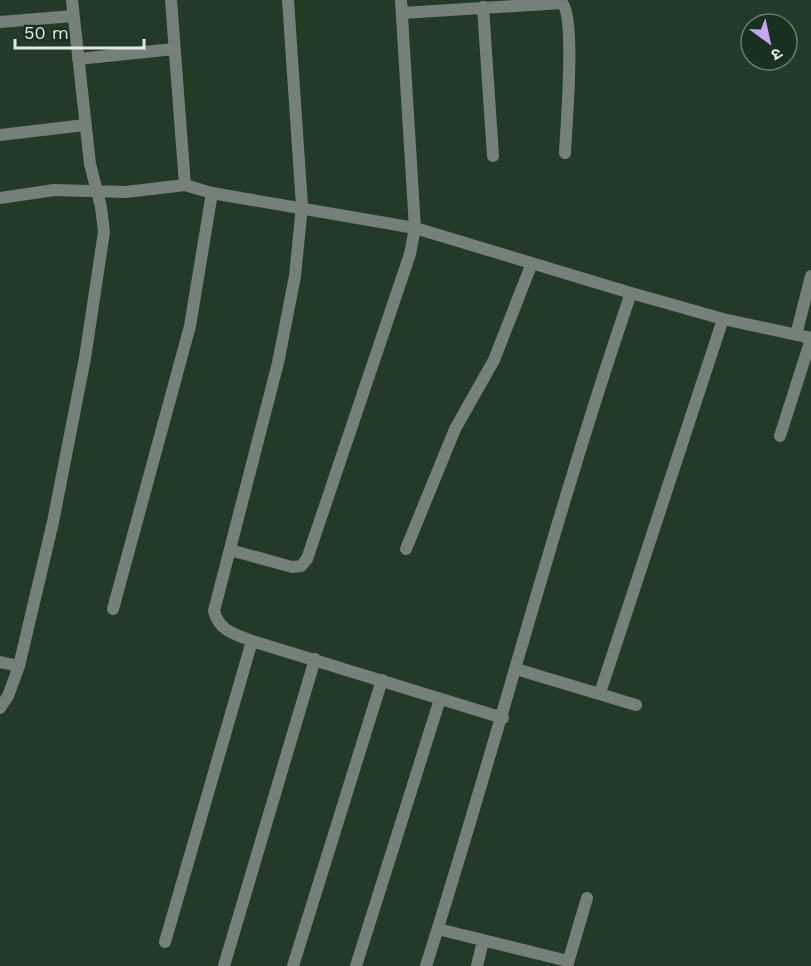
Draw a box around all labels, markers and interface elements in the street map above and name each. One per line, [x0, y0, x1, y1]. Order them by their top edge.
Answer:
scale bar [15, 12, 144, 50]
north arrow [739, 12, 799, 72]
text: 50 m [24, 22, 69, 43]
text: उ [767, 44, 786, 65]

